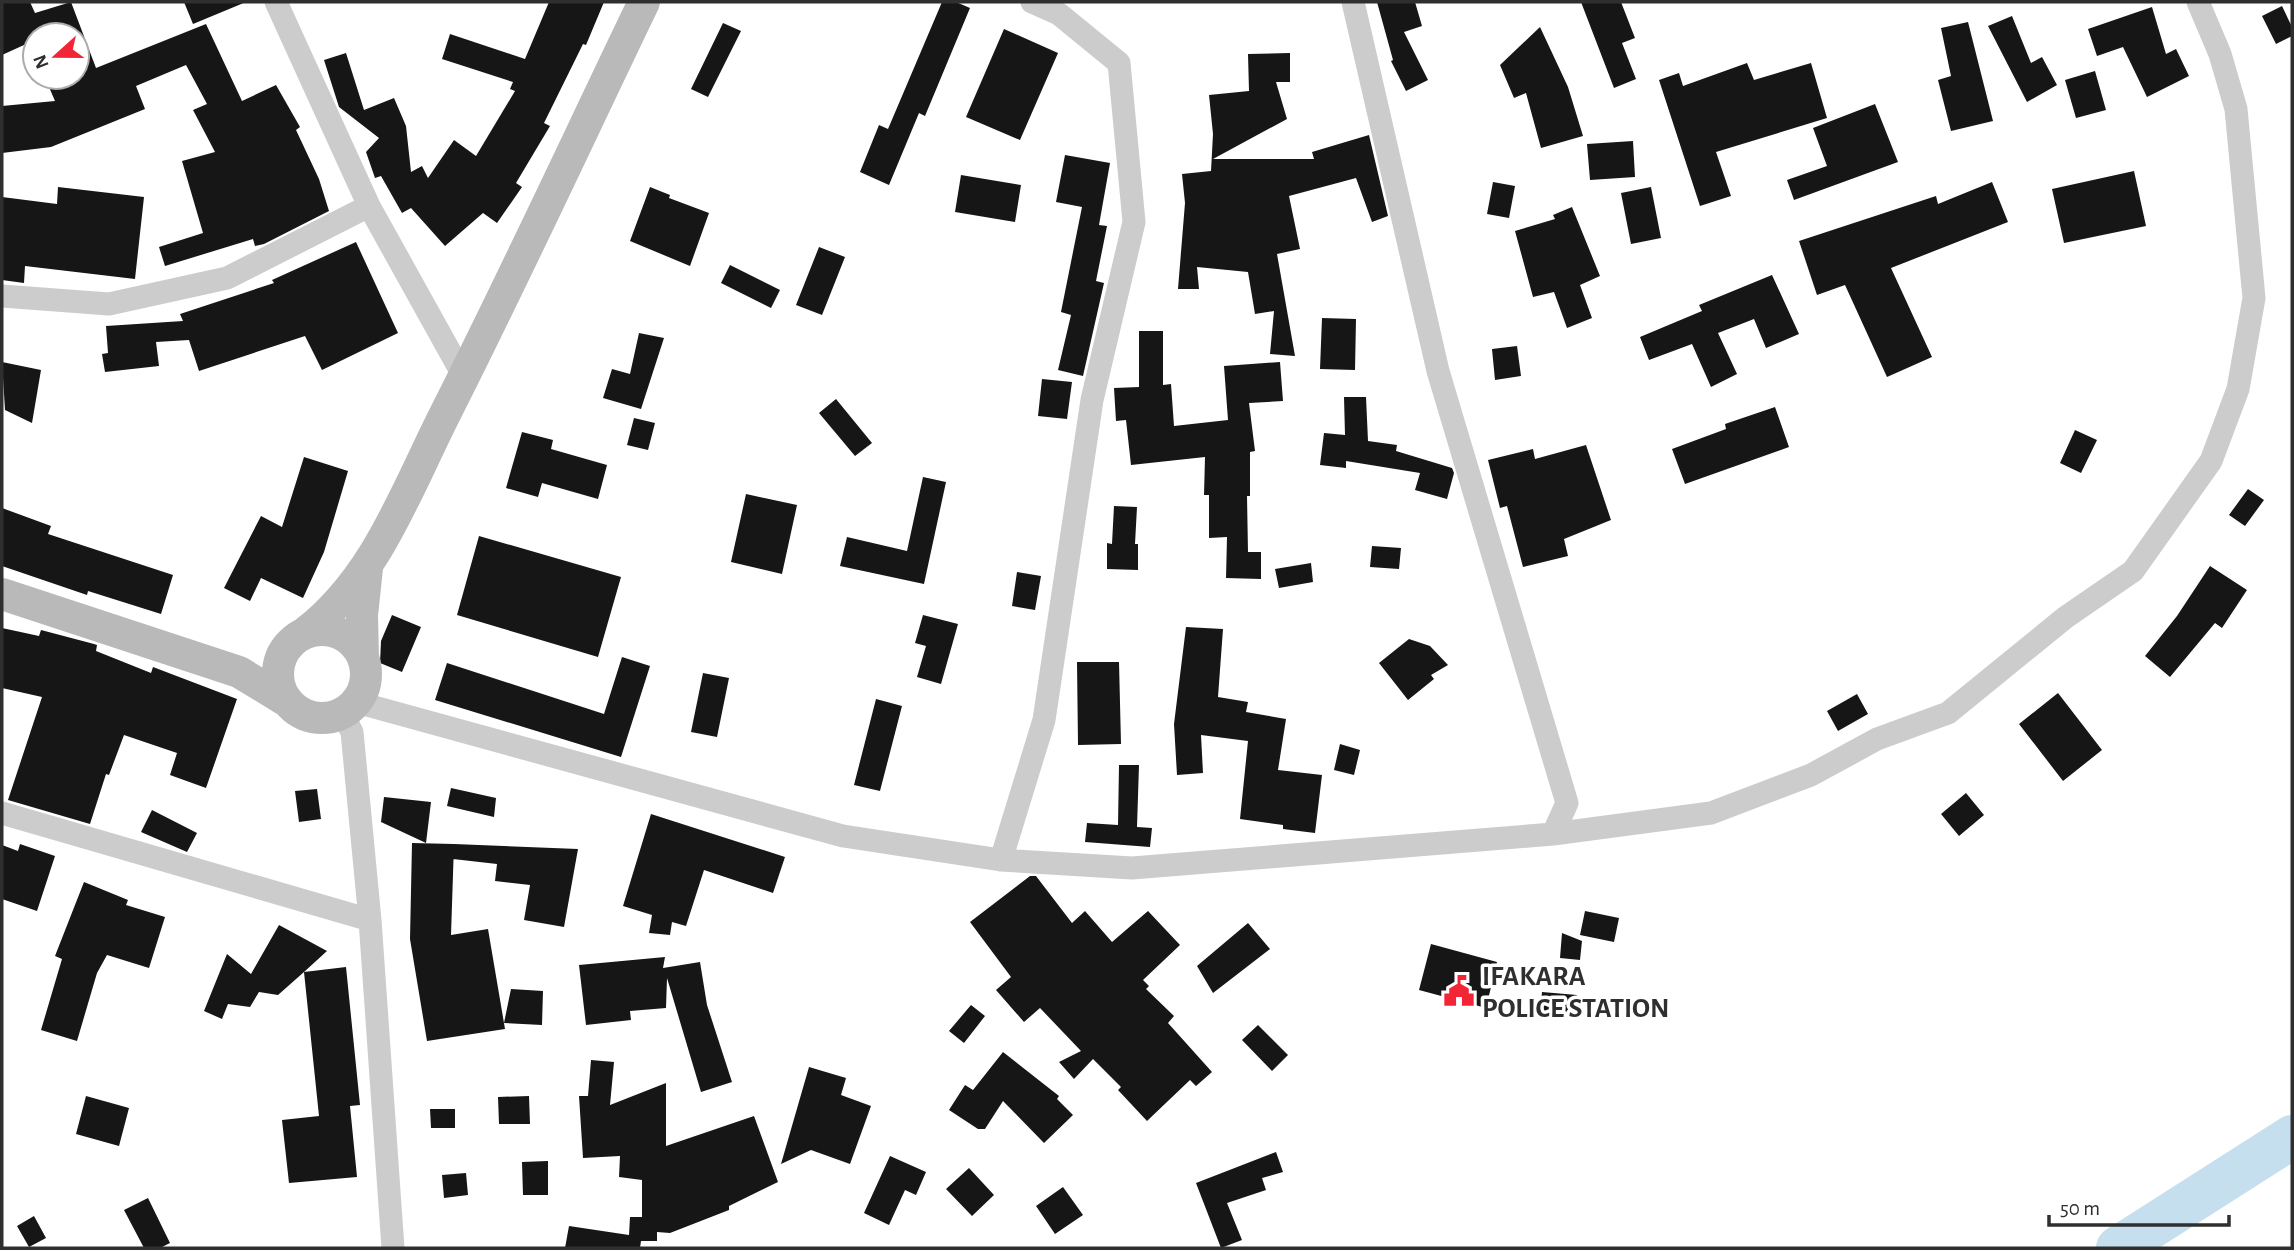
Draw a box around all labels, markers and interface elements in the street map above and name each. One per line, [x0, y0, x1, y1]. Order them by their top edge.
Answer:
north arrow [21, 21, 91, 91]
text: N [30, 52, 53, 71]
place label: IFAKARA POLICE STATION [1482, 963, 1669, 1023]
public building icon: IFAKARA POLICE STATION [1442, 974, 1476, 1008]
scale bar [2049, 1184, 2229, 1228]
text: 50 m [2060, 1198, 2100, 1219]

